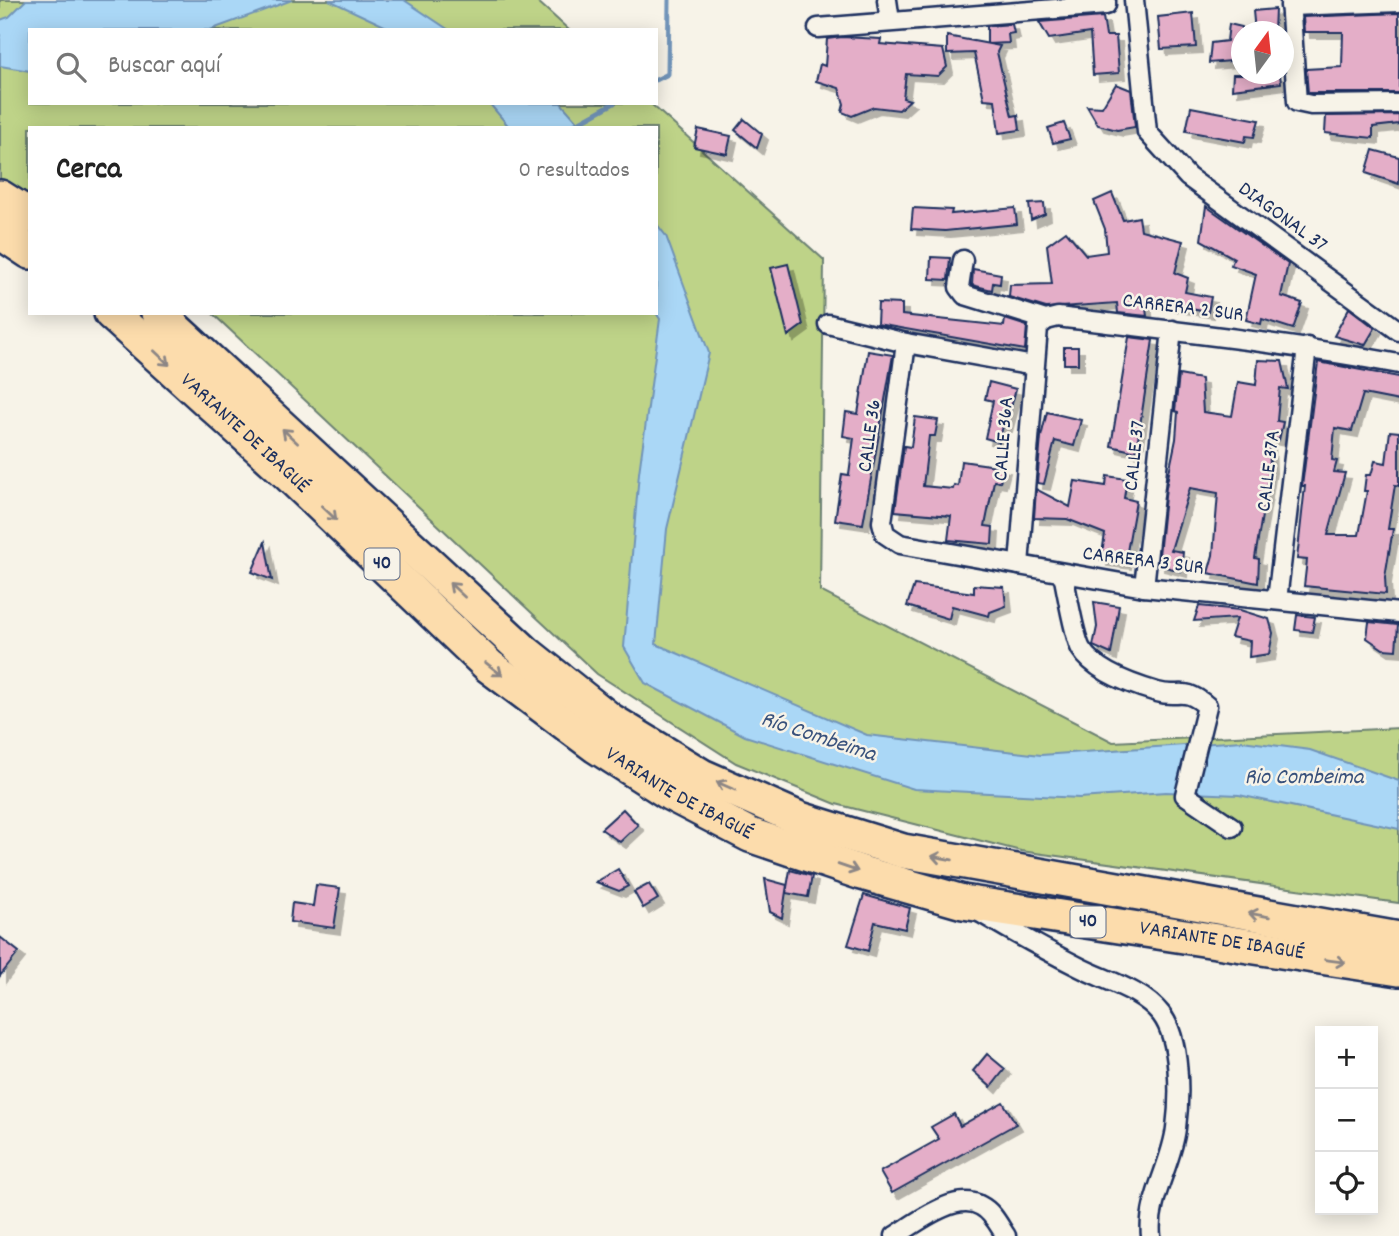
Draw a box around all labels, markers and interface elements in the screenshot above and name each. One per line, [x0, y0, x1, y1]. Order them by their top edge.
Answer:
north arrow [1231, 21, 1294, 84]
search box [28, 28, 658, 105]
icon: search [52, 48, 90, 86]
text: Buscar aquí [108, 48, 220, 85]
text: Cerca [56, 150, 121, 193]
text: 0 resultados [518, 155, 630, 188]
street label: DIAGONAL 37 [1231, 175, 1333, 261]
street label: CARRERA 2 SUR [1121, 287, 1245, 331]
one-way arrow [153, 350, 170, 367]
street label: VARIANTE DE IBAGUÉ [173, 367, 316, 502]
street label: CALLE 36A [987, 396, 1023, 482]
street label: CALLE 36 [851, 398, 891, 474]
street label: CALLE 37 [1117, 419, 1155, 493]
one-way arrow [281, 428, 299, 444]
street label: CALLE 37A [1250, 428, 1290, 514]
one-way arrow [320, 505, 337, 522]
street label: CARRERA 3 SUR [1081, 540, 1205, 584]
road number: 40 [364, 548, 400, 580]
one-way arrow [449, 582, 466, 599]
one-way arrow [485, 662, 503, 677]
water label: Río Combeima [756, 704, 881, 772]
street label: VARIANTE DE IBAGUÉ [599, 740, 758, 849]
water label: Rio Combeima [1244, 762, 1365, 795]
one-way arrow [716, 779, 738, 792]
one-way arrow [931, 851, 953, 864]
one-way arrow [836, 863, 858, 875]
road number: 40 [1070, 906, 1106, 938]
one-way arrow [1248, 908, 1271, 921]
street label: VARIANTE DE IBAGUÉ [1137, 914, 1307, 969]
one-way arrow [1323, 954, 1346, 967]
map controls [1315, 1026, 1378, 1215]
button: + [1315, 1026, 1378, 1089]
button: − [1315, 1089, 1378, 1152]
button: locate [1315, 1152, 1378, 1215]

